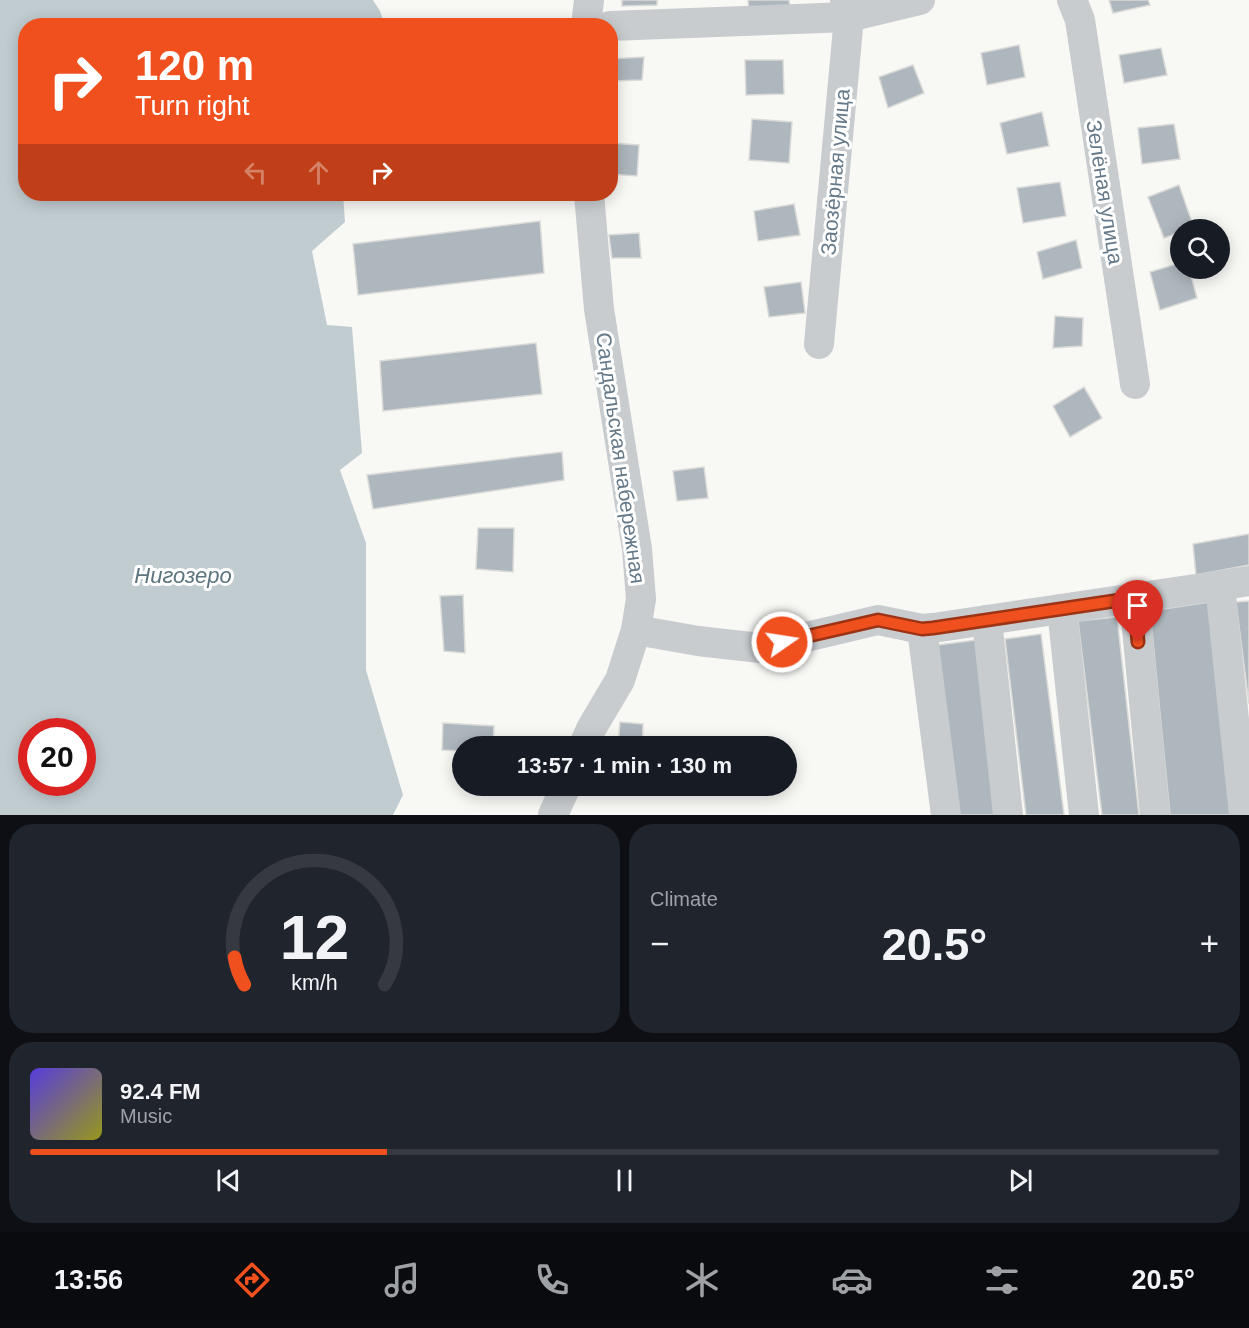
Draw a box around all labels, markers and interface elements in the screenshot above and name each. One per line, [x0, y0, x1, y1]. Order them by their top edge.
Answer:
icon: right [36, 42, 114, 120]
text: 120 m [135, 42, 254, 89]
street label: Заозёрная улица [816, 87, 854, 256]
text: Turn right [135, 91, 250, 121]
street label: Зелёная улица [1082, 118, 1128, 266]
icon: left [239, 156, 272, 189]
icon: ahead [302, 156, 335, 189]
icon: right [365, 156, 398, 189]
map controls [1170, 219, 1230, 279]
button: search [1170, 219, 1230, 279]
street label: Сандальская набережная [592, 331, 650, 585]
water label: Нигозеро [134, 563, 232, 588]
pin [1112, 580, 1163, 642]
icon: arrive [1121, 589, 1154, 622]
position arrow [750, 610, 814, 674]
speed limit sign: 20 [18, 718, 96, 796]
text: 13:57 · 1 min · 130 m [517, 753, 732, 778]
text: Climate [650, 888, 718, 910]
text: 12 [280, 903, 349, 972]
text: 20.5° [882, 919, 987, 970]
text: − [650, 925, 669, 962]
text: + [1200, 925, 1219, 962]
text: km/h [291, 972, 338, 996]
text: 92.4 FM [120, 1079, 201, 1104]
text: Music [120, 1105, 172, 1127]
icon: previous [212, 1164, 245, 1197]
icon: pause [608, 1164, 641, 1197]
icon: next [1004, 1164, 1037, 1197]
icon: directions [231, 1259, 273, 1301]
icon: music [381, 1259, 423, 1301]
icon: phone [531, 1259, 573, 1301]
icon: climate [681, 1259, 723, 1301]
icon: car [831, 1259, 873, 1301]
icon: filters [981, 1259, 1023, 1301]
text: 13:56 [54, 1265, 123, 1295]
text: 20.5° [1132, 1265, 1195, 1295]

